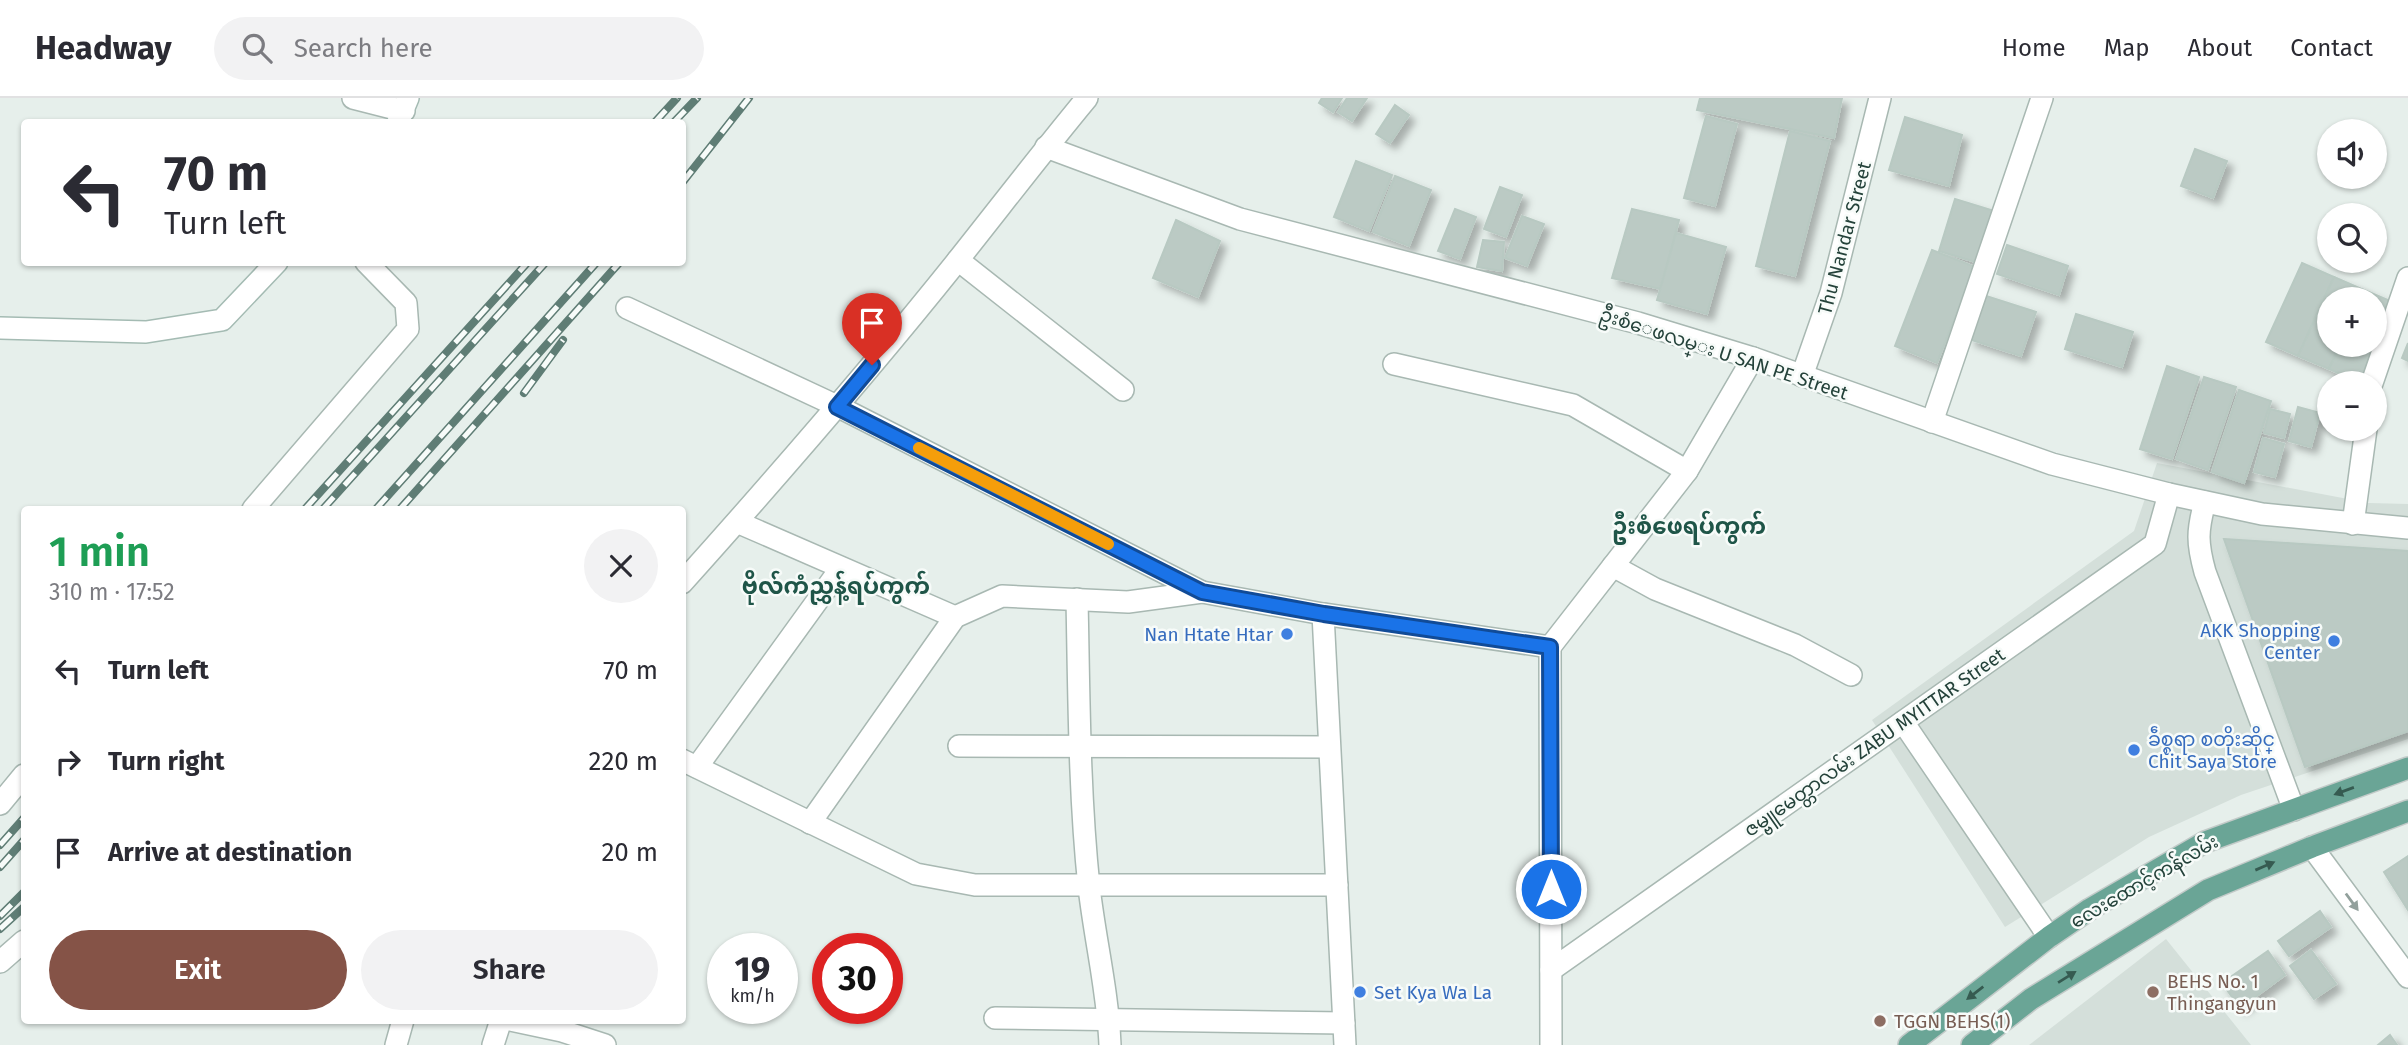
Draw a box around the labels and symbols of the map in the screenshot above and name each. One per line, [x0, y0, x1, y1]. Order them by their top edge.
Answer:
street label: Thu Nandar Street [1813, 159, 1876, 317]
pin [842, 293, 902, 365]
street label: ဦးစံေဖလမ္း U SAN PE Street [1596, 301, 1852, 408]
district label: ဦးစံဖေရပ်ကွက် [1612, 510, 1766, 545]
district label: ဗိုလ်ကံညွှန့်ရပ်ကွက် [742, 570, 930, 605]
place label: AKK Shopping Center [2200, 619, 2321, 664]
place label: Nan Htate Htar [1144, 623, 1274, 646]
marker: Nan Htate Htar [1279, 626, 1295, 642]
marker: AKK Shopping Center [2326, 633, 2342, 649]
street label: ဇမ္ဗူမေတ္တာလမ်း ZABU MYITTAR Street [1738, 641, 2012, 845]
place label: ခဵစ္စရာ စတိုးဆိုင္ Chit Saya Store [2148, 725, 2277, 773]
marker: ခဵစ္စရာ စတိုးဆိုင္ Chit Saya Store [2126, 742, 2142, 758]
one-way arrow [2333, 786, 2354, 797]
street label: လေးထောင့်ကန်လမ်း [2065, 827, 2224, 937]
position arrow [1514, 852, 1588, 926]
one-way arrow [2255, 860, 2276, 871]
one-way arrow [2345, 893, 2359, 911]
speed limit sign: 30 [812, 933, 903, 1024]
one-way arrow [2058, 970, 2077, 983]
place label: BEHS No. 1 Thingangyun [2167, 970, 2277, 1015]
place label: Set Kya Wa La [1374, 981, 1492, 1004]
marker: Set Kya Wa La [1352, 984, 1368, 1000]
marker: BEHS No. 1 Thingangyun [2145, 984, 2161, 1000]
one-way arrow [1966, 985, 1983, 1000]
place label: TGGN BEHS(1) [1894, 1010, 2010, 1033]
marker: TGGN BEHS(1) [1872, 1013, 1888, 1029]

